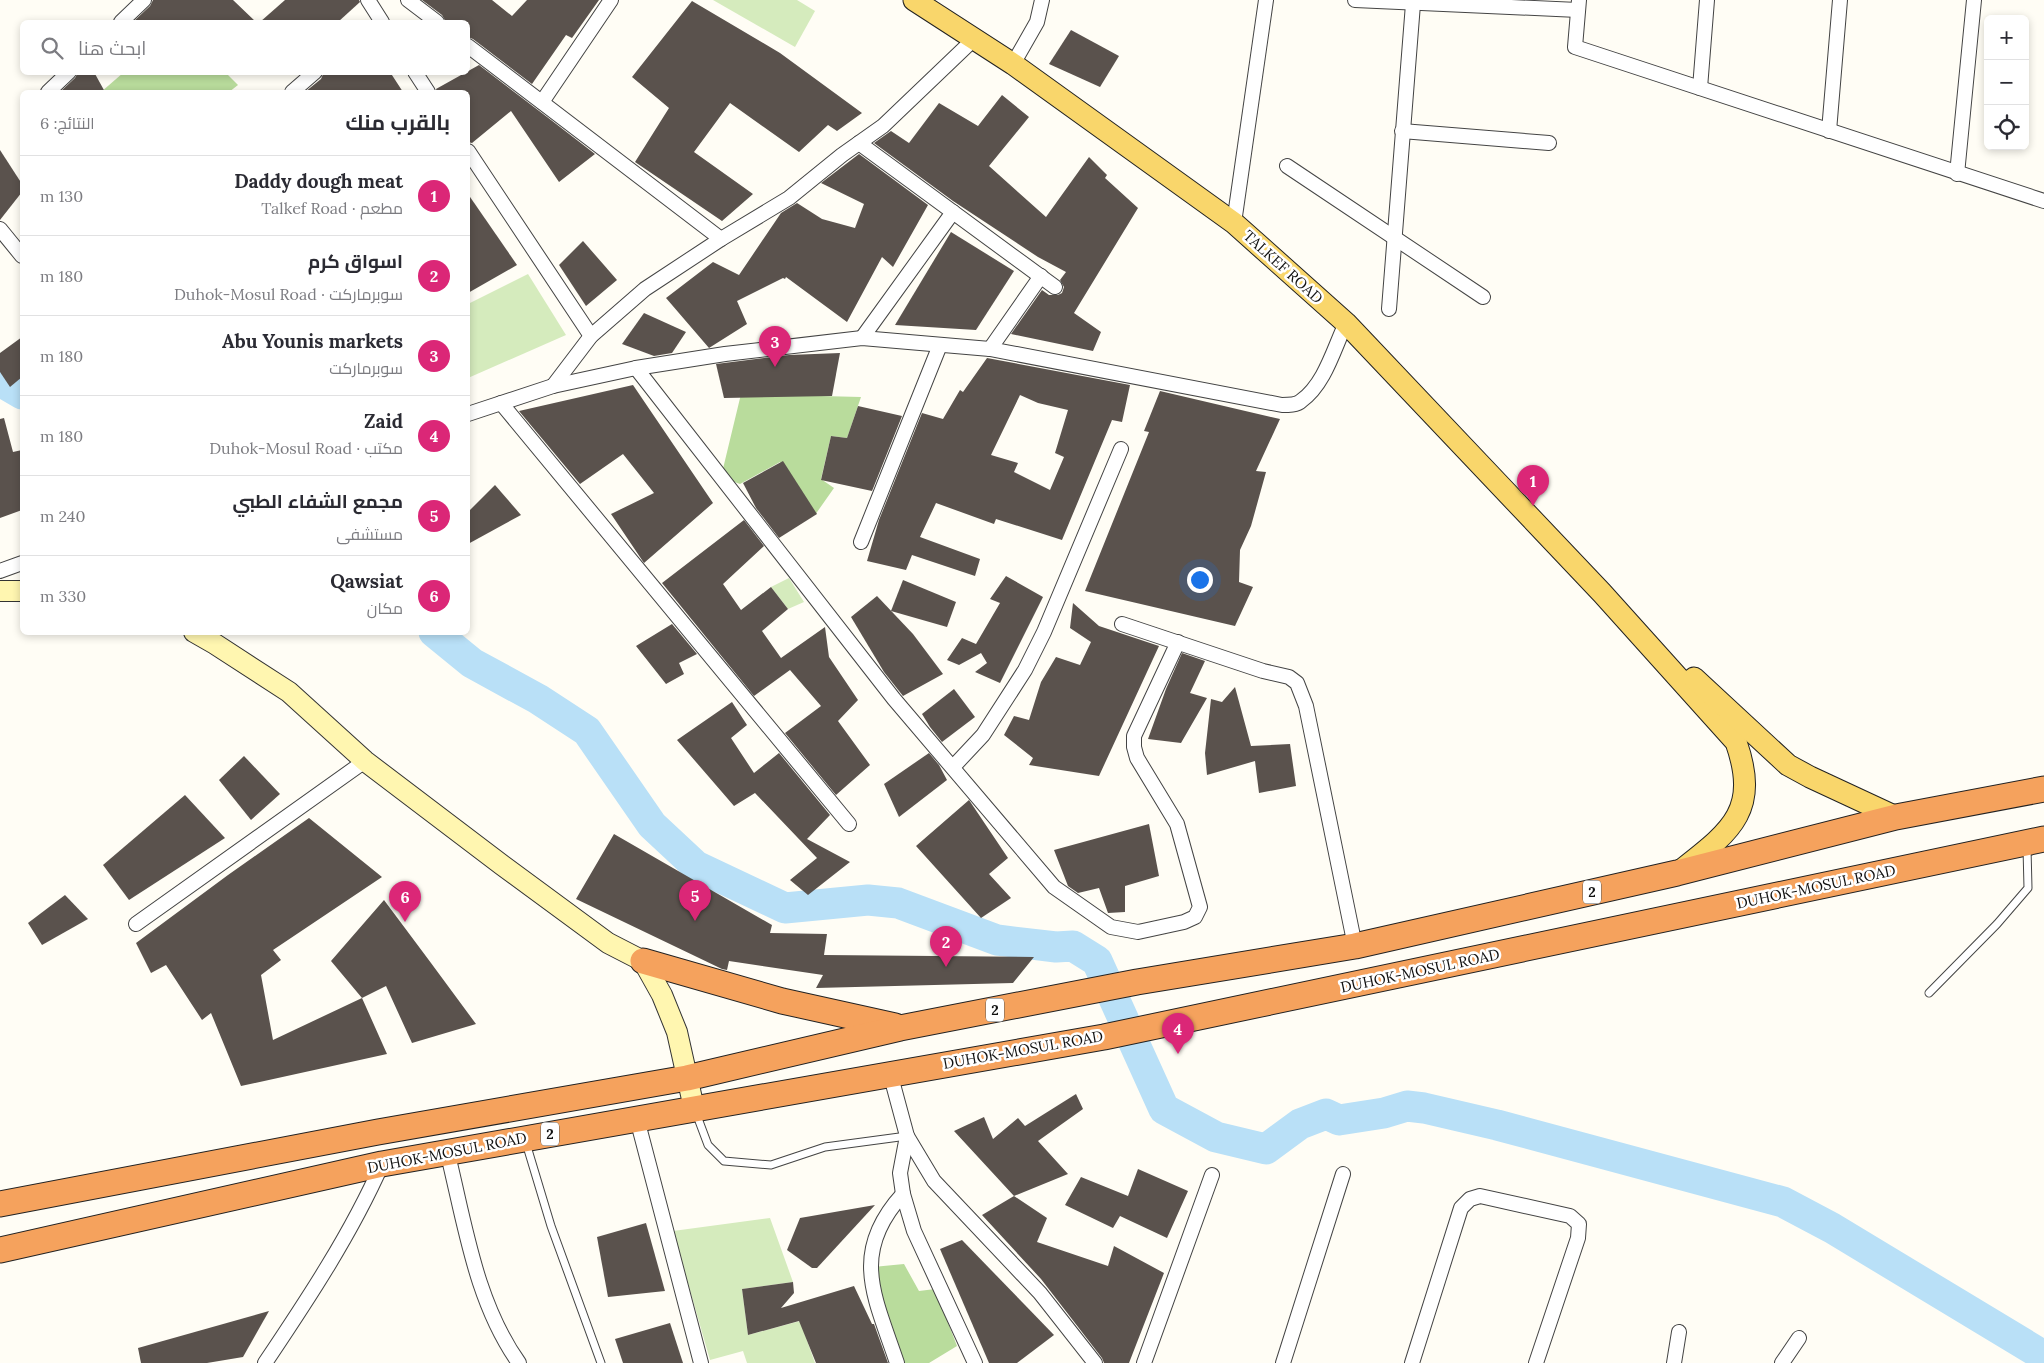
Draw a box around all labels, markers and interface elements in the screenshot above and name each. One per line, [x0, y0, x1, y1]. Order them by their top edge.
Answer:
map controls [1984, 15, 2029, 150]
button: + [1984, 15, 2029, 60]
search box [20, 20, 470, 75]
icon: search [38, 34, 66, 62]
text: ابحث هنا [78, 36, 146, 60]
button: − [1984, 60, 2029, 105]
button: locate [1984, 105, 2029, 150]
text: بالقرب منك [345, 109, 450, 136]
text: النتائج: 6 [40, 113, 95, 133]
text: Daddy dough meat [234, 169, 403, 193]
text: 130 m [40, 186, 83, 206]
text: 1 [431, 186, 437, 206]
text: مطعم · Talkef Road [261, 198, 403, 218]
street label: TALKEF ROAD [1240, 226, 1327, 307]
text: اسواق كرم [308, 249, 403, 273]
text: 180 m [40, 266, 83, 286]
text: 2 [430, 266, 438, 286]
text: سوبرماركت · Duhok-Mosul Road [174, 284, 403, 304]
pin: 3 [759, 326, 791, 367]
text: Abu Younis markets [222, 329, 403, 353]
text: 180 m [40, 346, 83, 366]
text: 3 [430, 346, 438, 366]
text: سوبرماركت [329, 358, 403, 378]
text: Zaid [364, 409, 403, 433]
text: 180 m [40, 426, 83, 446]
text: 4 [430, 426, 438, 446]
text: مكتب · Duhok-Mosul Road [209, 438, 403, 458]
pin: 1 [1517, 465, 1549, 506]
text: مجمع الشفاء الطبي [232, 489, 403, 513]
text: 240 m [40, 506, 85, 526]
text: 5 [430, 506, 438, 526]
text: مستشفى [336, 524, 403, 544]
your location [1187, 567, 1213, 593]
text: Qawsiat [330, 569, 403, 593]
text: 330 m [40, 586, 86, 606]
text: 6 [429, 586, 439, 606]
text: مكان [367, 598, 403, 618]
street label: DUHOK-MOSUL ROAD [1735, 860, 1897, 913]
pin: 5 [679, 880, 711, 921]
road number: 2 [1583, 880, 1601, 904]
pin: 6 [389, 881, 421, 922]
pin: 2 [930, 926, 962, 967]
street label: DUHOK-MOSUL ROAD [1339, 944, 1501, 997]
road number: 2 [986, 998, 1004, 1022]
pin: 4 [1162, 1013, 1194, 1054]
street label: DUHOK-MOSUL ROAD [941, 1026, 1104, 1073]
road number: 2 [541, 1122, 559, 1146]
street label: DUHOK-MOSUL ROAD [366, 1128, 528, 1177]

